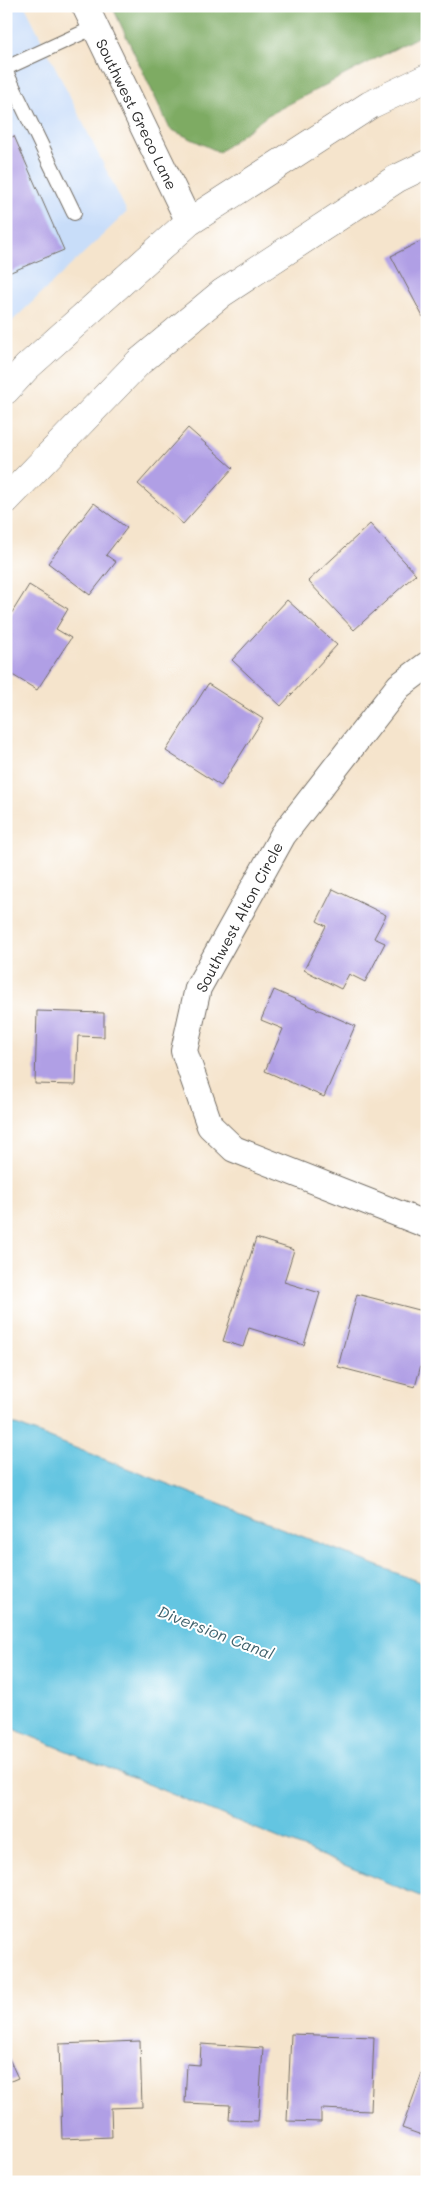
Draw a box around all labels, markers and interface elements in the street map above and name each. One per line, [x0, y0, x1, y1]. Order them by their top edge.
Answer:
street label: Southwest Greco Lane [92, 35, 182, 193]
street label: Southwest Alton Circle [191, 838, 287, 996]
water label: Diversion Canal [155, 1600, 277, 1664]

